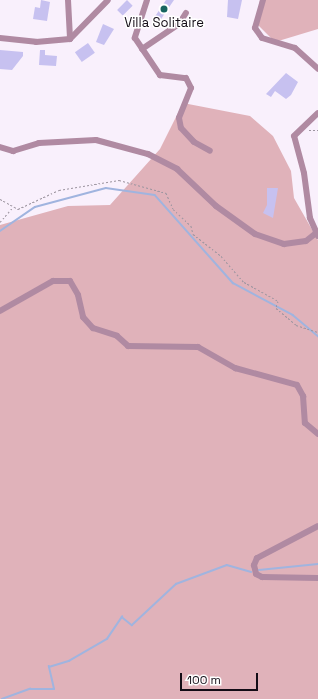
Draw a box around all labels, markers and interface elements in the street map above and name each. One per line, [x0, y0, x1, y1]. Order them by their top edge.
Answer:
marker: Villa Solitaire [159, 4, 169, 14]
place label: Villa Solitaire [124, 15, 204, 31]
scale bar [182, 665, 260, 691]
text: 100 m [187, 672, 221, 688]

